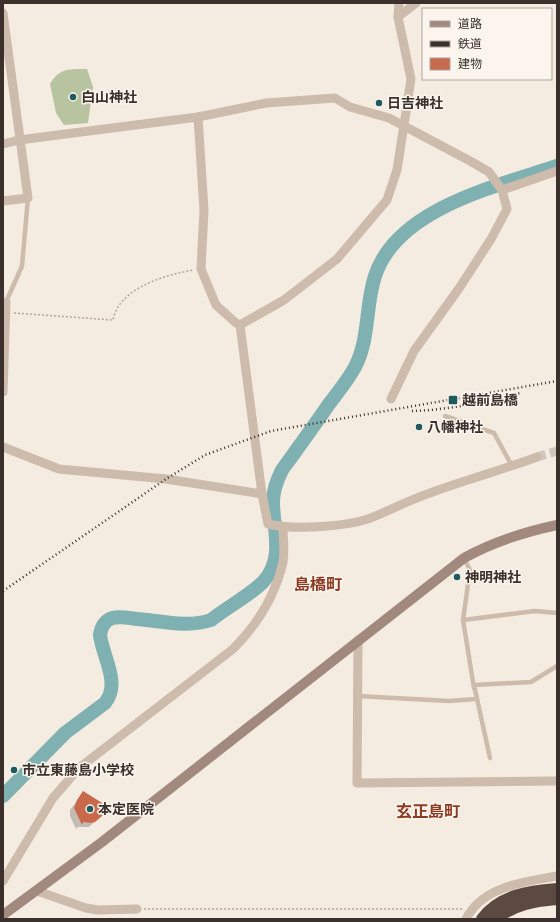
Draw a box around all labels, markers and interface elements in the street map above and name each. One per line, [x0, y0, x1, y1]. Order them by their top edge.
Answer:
legend [422, 8, 552, 80]
text: 道路 [458, 17, 482, 32]
text: 鉄道 [458, 37, 482, 52]
text: 建物 [458, 57, 482, 72]
place label: 白山神社 [81, 89, 137, 106]
marker: 白山神社 [68, 92, 78, 102]
place label: 日吉神社 [387, 95, 443, 112]
marker: 日吉神社 [374, 98, 384, 108]
place label: 越前島橋 [462, 392, 518, 409]
marker: 越前島橋 [447, 394, 459, 406]
place label: 八幡神社 [427, 419, 483, 436]
marker: 八幡神社 [414, 422, 424, 432]
place label: 神明神社 [465, 569, 521, 586]
marker: 神明神社 [452, 572, 462, 582]
district label: 島橋町 [294, 575, 342, 595]
place label: 市立東藤島小学校 [22, 762, 134, 779]
marker: 市立東藤島小学校 [9, 765, 19, 775]
place label: 本定医院 [98, 801, 154, 818]
district label: 玄正島町 [396, 802, 460, 822]
marker: 本定医院 [85, 804, 95, 814]

